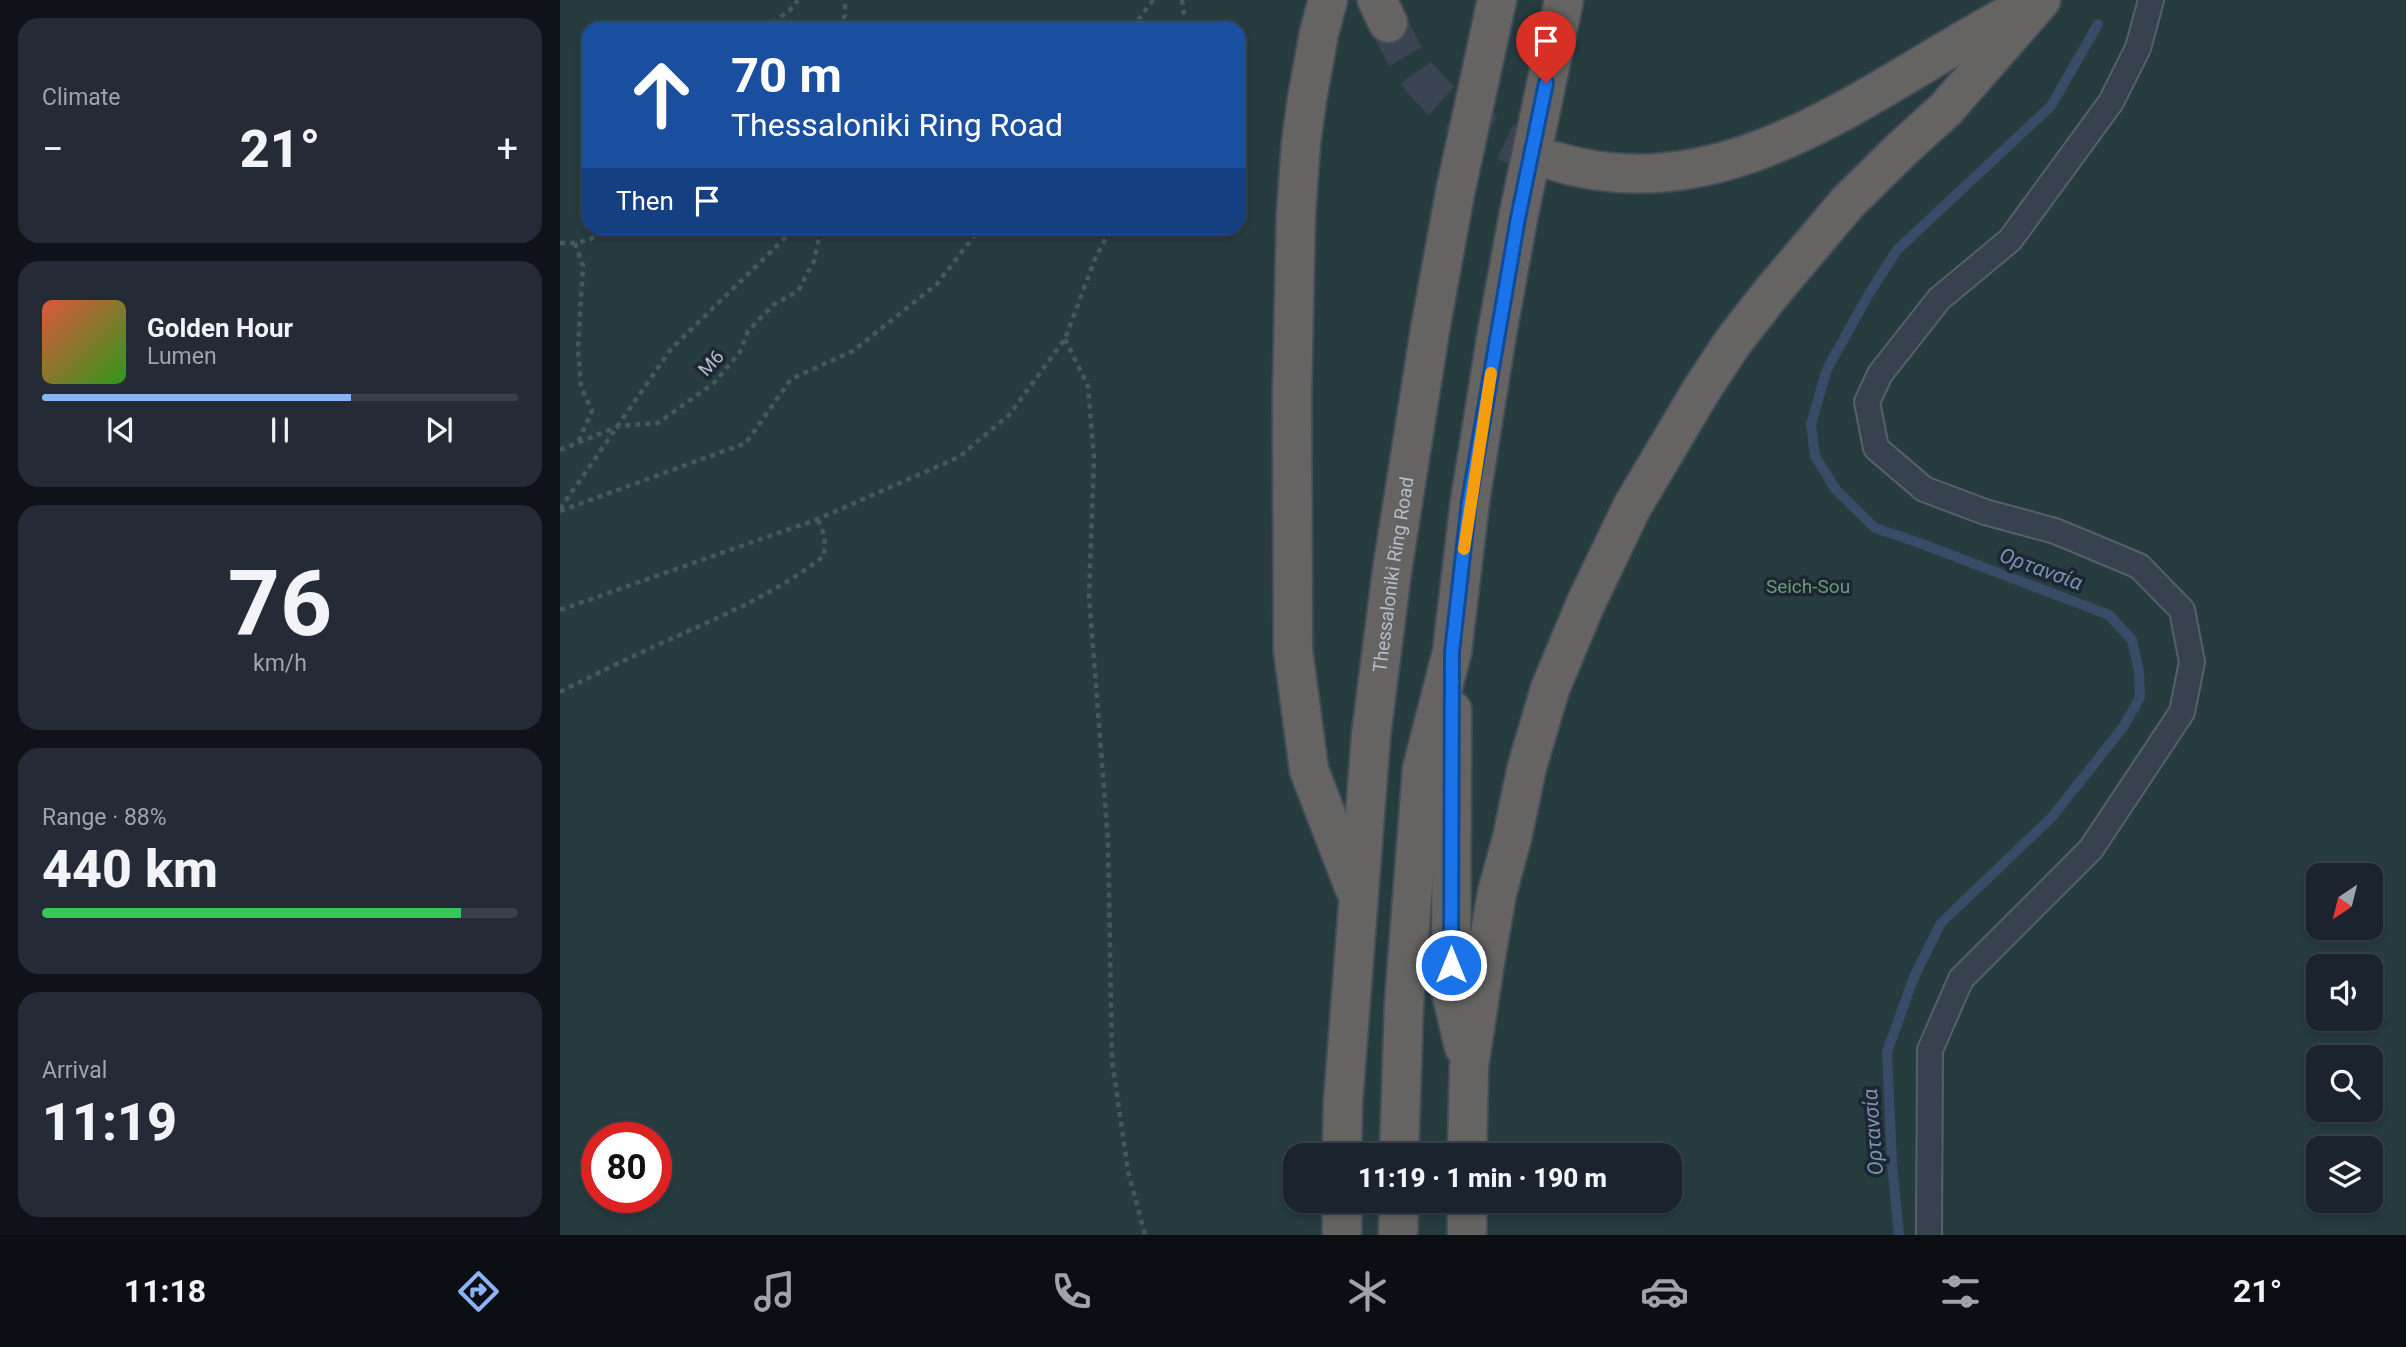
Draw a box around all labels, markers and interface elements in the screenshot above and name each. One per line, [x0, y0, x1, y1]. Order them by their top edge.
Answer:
pin [1516, 11, 1576, 83]
icon: arrive [1527, 22, 1565, 60]
text: 70 m [731, 47, 842, 104]
icon: ahead [616, 49, 707, 140]
text: Climate [42, 84, 121, 111]
text: Thessaloniki Ring Road [731, 106, 1063, 144]
text: 21° [240, 119, 320, 180]
text: − [42, 127, 64, 171]
text: + [496, 127, 518, 171]
icon: arrive [688, 182, 726, 220]
text: Then [616, 186, 674, 216]
text: Golden Hour [147, 313, 293, 343]
text: Lumen [147, 343, 217, 370]
street label: M6 [693, 345, 729, 381]
icon: previous [102, 411, 140, 449]
icon: pause [261, 411, 299, 449]
icon: next [420, 411, 458, 449]
street label: Thessaloniki Ring Road [1368, 475, 1418, 674]
water label: Ορτανσία [1996, 543, 2086, 595]
text: 76 [228, 551, 332, 657]
park label: Seich-Sou [1766, 575, 1850, 598]
text: km/h [253, 650, 307, 677]
text: Range · 88% [42, 804, 167, 831]
text: 440 km [42, 839, 218, 900]
north arrow [2306, 863, 2384, 940]
map controls [2306, 863, 2383, 1213]
position arrow [1414, 928, 1488, 1002]
button: sound [2306, 954, 2383, 1031]
button: search [2306, 1045, 2383, 1122]
text: Arrival [42, 1057, 107, 1084]
water label: Ορτανσία [1858, 1088, 1888, 1176]
text: 11:19 [42, 1092, 177, 1153]
speed limit sign: 80 [581, 1122, 672, 1213]
button: layers [2306, 1136, 2383, 1213]
text: 11:19 · 1 min · 190 m [1358, 1163, 1607, 1193]
icon: directions [454, 1267, 503, 1316]
icon: music [750, 1267, 799, 1316]
icon: phone [1047, 1267, 1096, 1316]
icon: climate [1343, 1267, 1392, 1316]
icon: car [1640, 1267, 1689, 1316]
icon: filters [1936, 1267, 1985, 1316]
text: 11:18 [124, 1272, 206, 1310]
text: 21° [2233, 1272, 2282, 1310]

